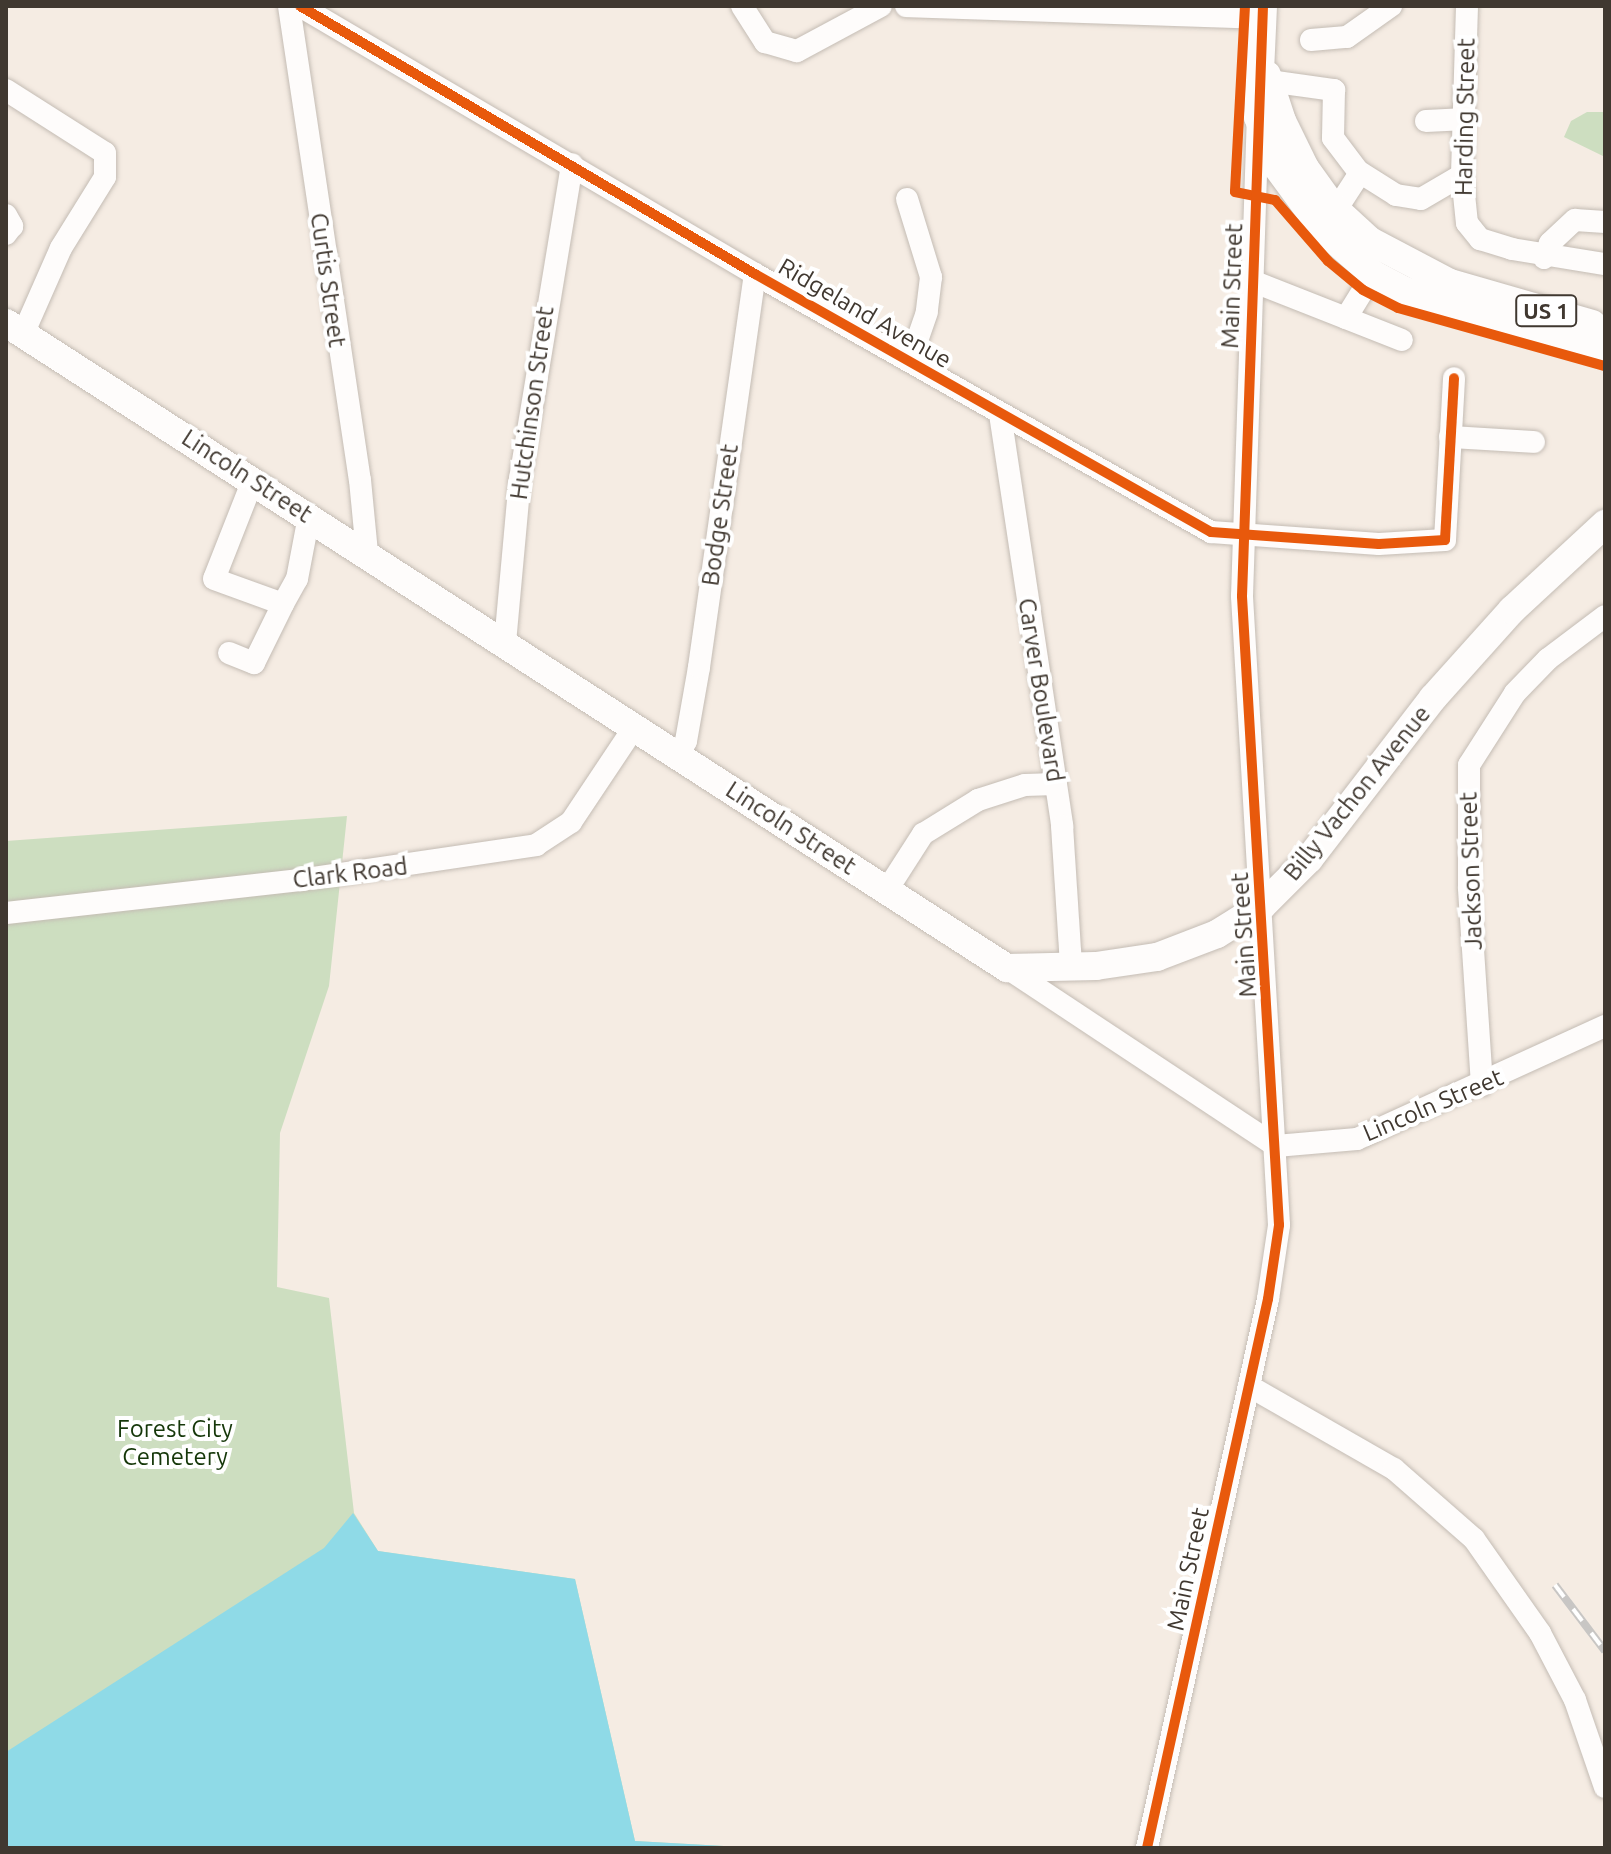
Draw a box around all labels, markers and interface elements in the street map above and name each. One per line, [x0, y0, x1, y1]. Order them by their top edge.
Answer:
street label: Harding Street [1449, 38, 1481, 196]
street label: Curtis Street [304, 211, 352, 349]
street label: Main Street [1215, 223, 1249, 349]
street label: Ridgeland Avenue [774, 252, 956, 374]
road number: US 1 [1514, 293, 1578, 329]
street label: Hutchinson Street [504, 305, 560, 501]
street label: Lincoln Street [177, 423, 317, 529]
street label: Bodge Street [696, 442, 744, 588]
street label: Carver Boulevard [1012, 596, 1070, 784]
street label: Billy Vachon Avenue [1278, 700, 1436, 886]
street label: Lincoln Street [721, 775, 861, 881]
street label: Jackson Street [1454, 792, 1488, 950]
street label: Clark Road [291, 852, 409, 894]
street label: Main Street [1225, 872, 1263, 998]
street label: Lincoln Street [1359, 1063, 1507, 1147]
park label: Forest City Cemetery [117, 1415, 233, 1471]
street label: Main Street [1161, 1505, 1215, 1633]

